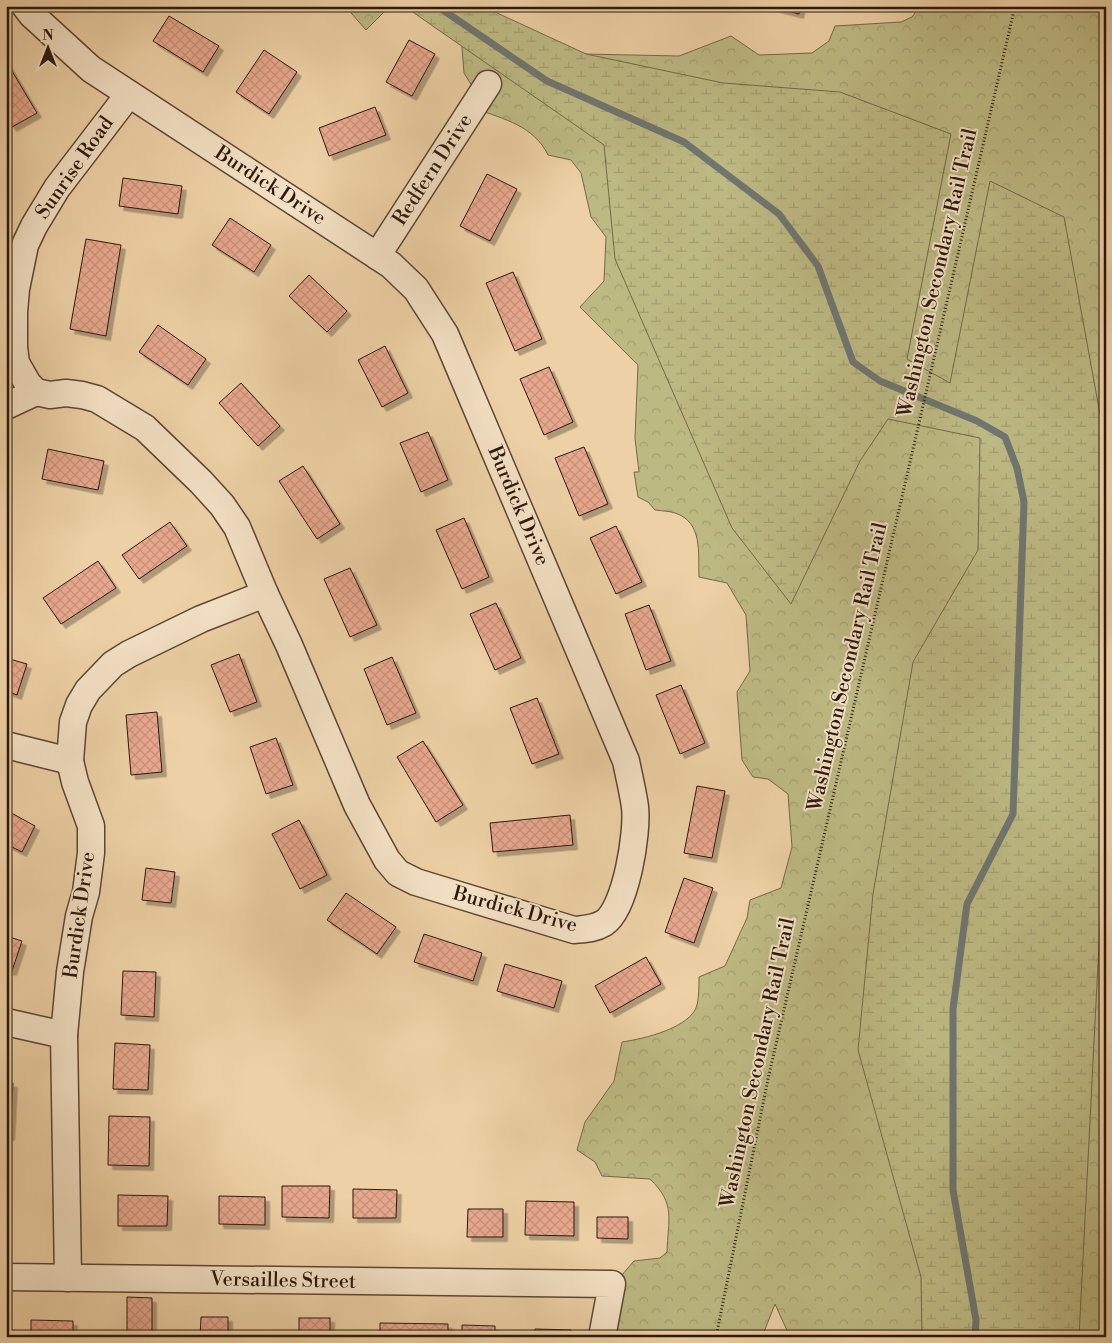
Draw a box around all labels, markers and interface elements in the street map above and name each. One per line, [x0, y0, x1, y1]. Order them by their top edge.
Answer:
north arrow [22, 22, 72, 72]
text: N [42, 27, 54, 45]
street label: Redfern Drive [388, 110, 478, 230]
street label: Sunrise Road [30, 111, 120, 224]
street label: Washington Secondary Rail Trail [892, 126, 983, 421]
street label: Burdick Drive [209, 140, 330, 231]
street label: Burdick Drive [481, 442, 554, 570]
street label: Washington Secondary Rail Trail [802, 520, 893, 815]
street label: Burdick Drive [59, 850, 101, 981]
street label: Burdick Drive [449, 881, 580, 939]
street label: Washington Secondary Rail Trail [715, 916, 801, 1211]
street label: Versailles Street [209, 1267, 356, 1295]

